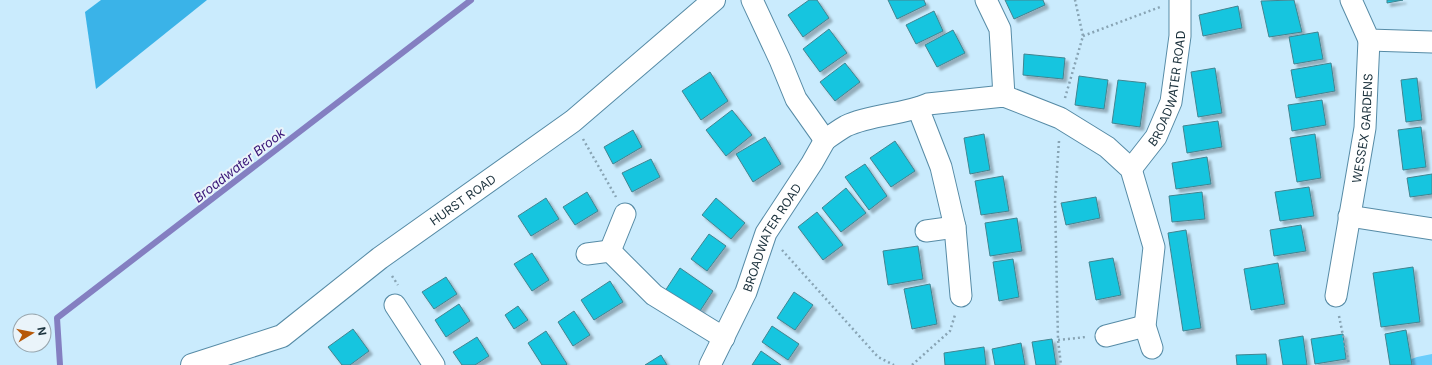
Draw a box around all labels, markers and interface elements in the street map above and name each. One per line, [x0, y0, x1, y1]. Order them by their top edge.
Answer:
street label: BROADWATER ROAD [1144, 31, 1188, 149]
street label: WESSEX GARDENS [1348, 73, 1375, 184]
water label: Broadwater Brook [190, 124, 289, 206]
street label: HURST ROAD [426, 171, 499, 228]
street label: BROADWATER ROAD [739, 180, 804, 293]
north arrow [12, 313, 52, 353]
text: N [34, 326, 49, 337]

